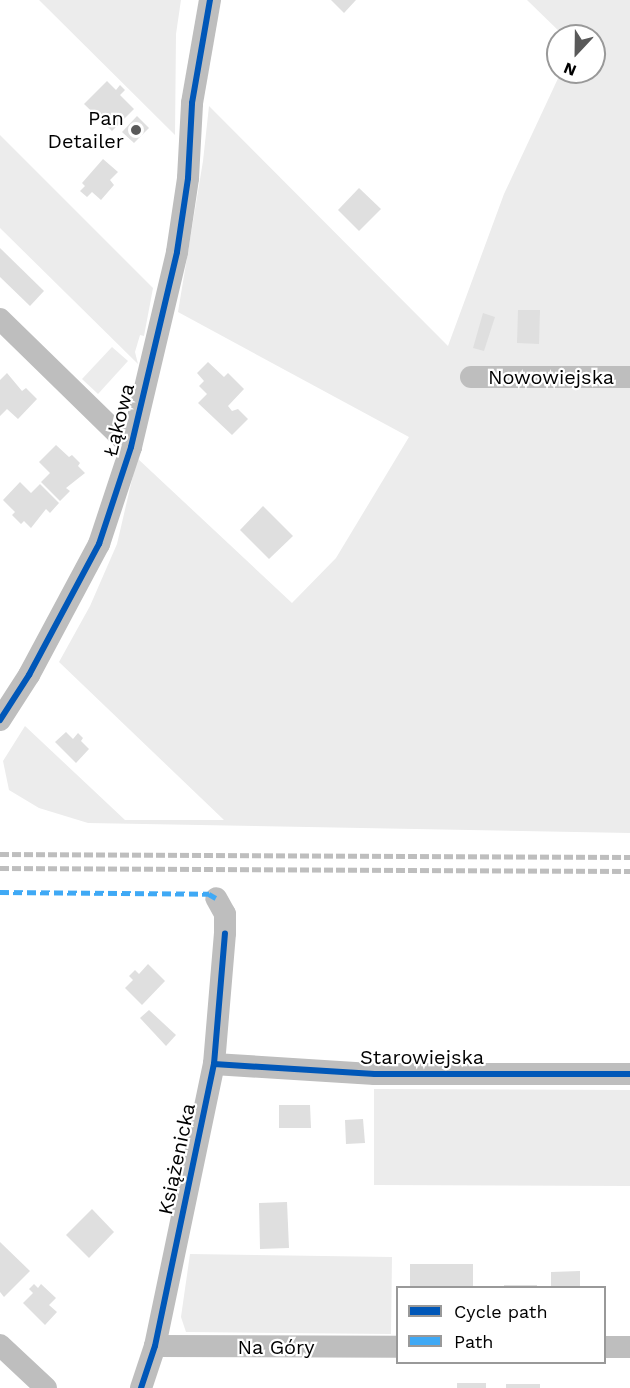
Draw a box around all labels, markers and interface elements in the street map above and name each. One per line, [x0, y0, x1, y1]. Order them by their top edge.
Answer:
north arrow [546, 24, 606, 84]
text: N [561, 58, 579, 80]
place label: Pan Detailer [48, 106, 124, 153]
marker: Pan Detailer [129, 123, 143, 137]
street label: Nowowiejska [488, 365, 614, 389]
street label: Łąkowa [98, 381, 140, 459]
street label: Starowiejska [360, 1045, 484, 1069]
street label: Książenicka [153, 1101, 201, 1217]
legend [396, 1286, 606, 1364]
text: Cycle path [454, 1301, 548, 1322]
text: Path [454, 1331, 494, 1352]
street label: Na Góry [237, 1335, 315, 1359]

